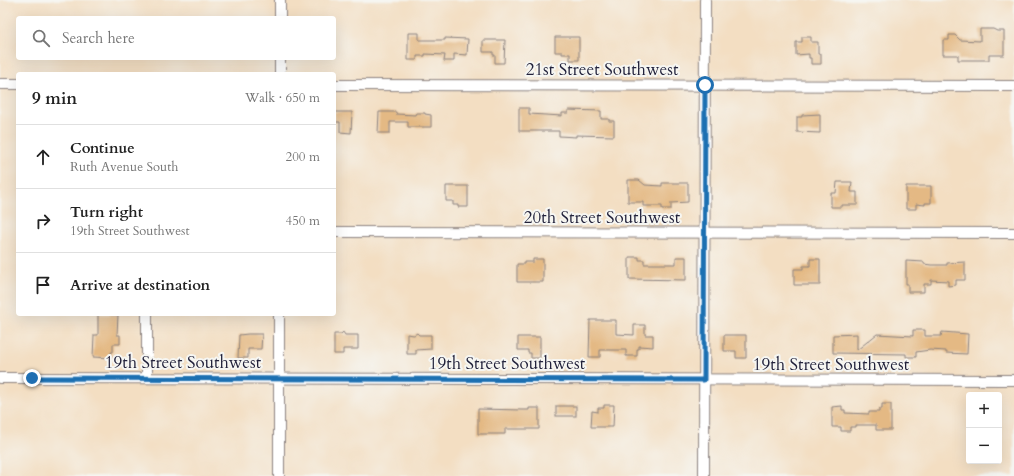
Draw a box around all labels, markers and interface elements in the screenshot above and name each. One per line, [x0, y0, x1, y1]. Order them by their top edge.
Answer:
search box [16, 16, 336, 60]
icon: search [30, 27, 52, 49]
text: Search here [62, 28, 135, 48]
street label: 21st Street Southwest [526, 58, 679, 81]
route start [696, 76, 714, 94]
text: 9 min [32, 87, 77, 110]
text: Walk · 650 m [245, 89, 320, 107]
text: Continue [70, 138, 135, 158]
icon: ahead [32, 146, 54, 168]
text: 200 m [286, 148, 320, 166]
text: Ruth Avenue South [70, 158, 178, 176]
text: Turn right [70, 202, 143, 222]
street label: 20th Street Southwest [524, 206, 681, 229]
icon: right [32, 210, 54, 232]
text: 450 m [286, 212, 320, 230]
text: 19th Street Southwest [70, 222, 190, 240]
icon: arrive [32, 274, 54, 296]
text: Arrive at destination [70, 275, 210, 295]
street label: 19th Street Southwest [105, 351, 262, 374]
street label: 19th Street Southwest [429, 352, 586, 375]
street label: 19th Street Southwest [753, 353, 910, 376]
route end [23, 369, 41, 387]
map controls [966, 392, 1002, 464]
button: + [966, 392, 1002, 428]
button: − [966, 428, 1002, 464]

